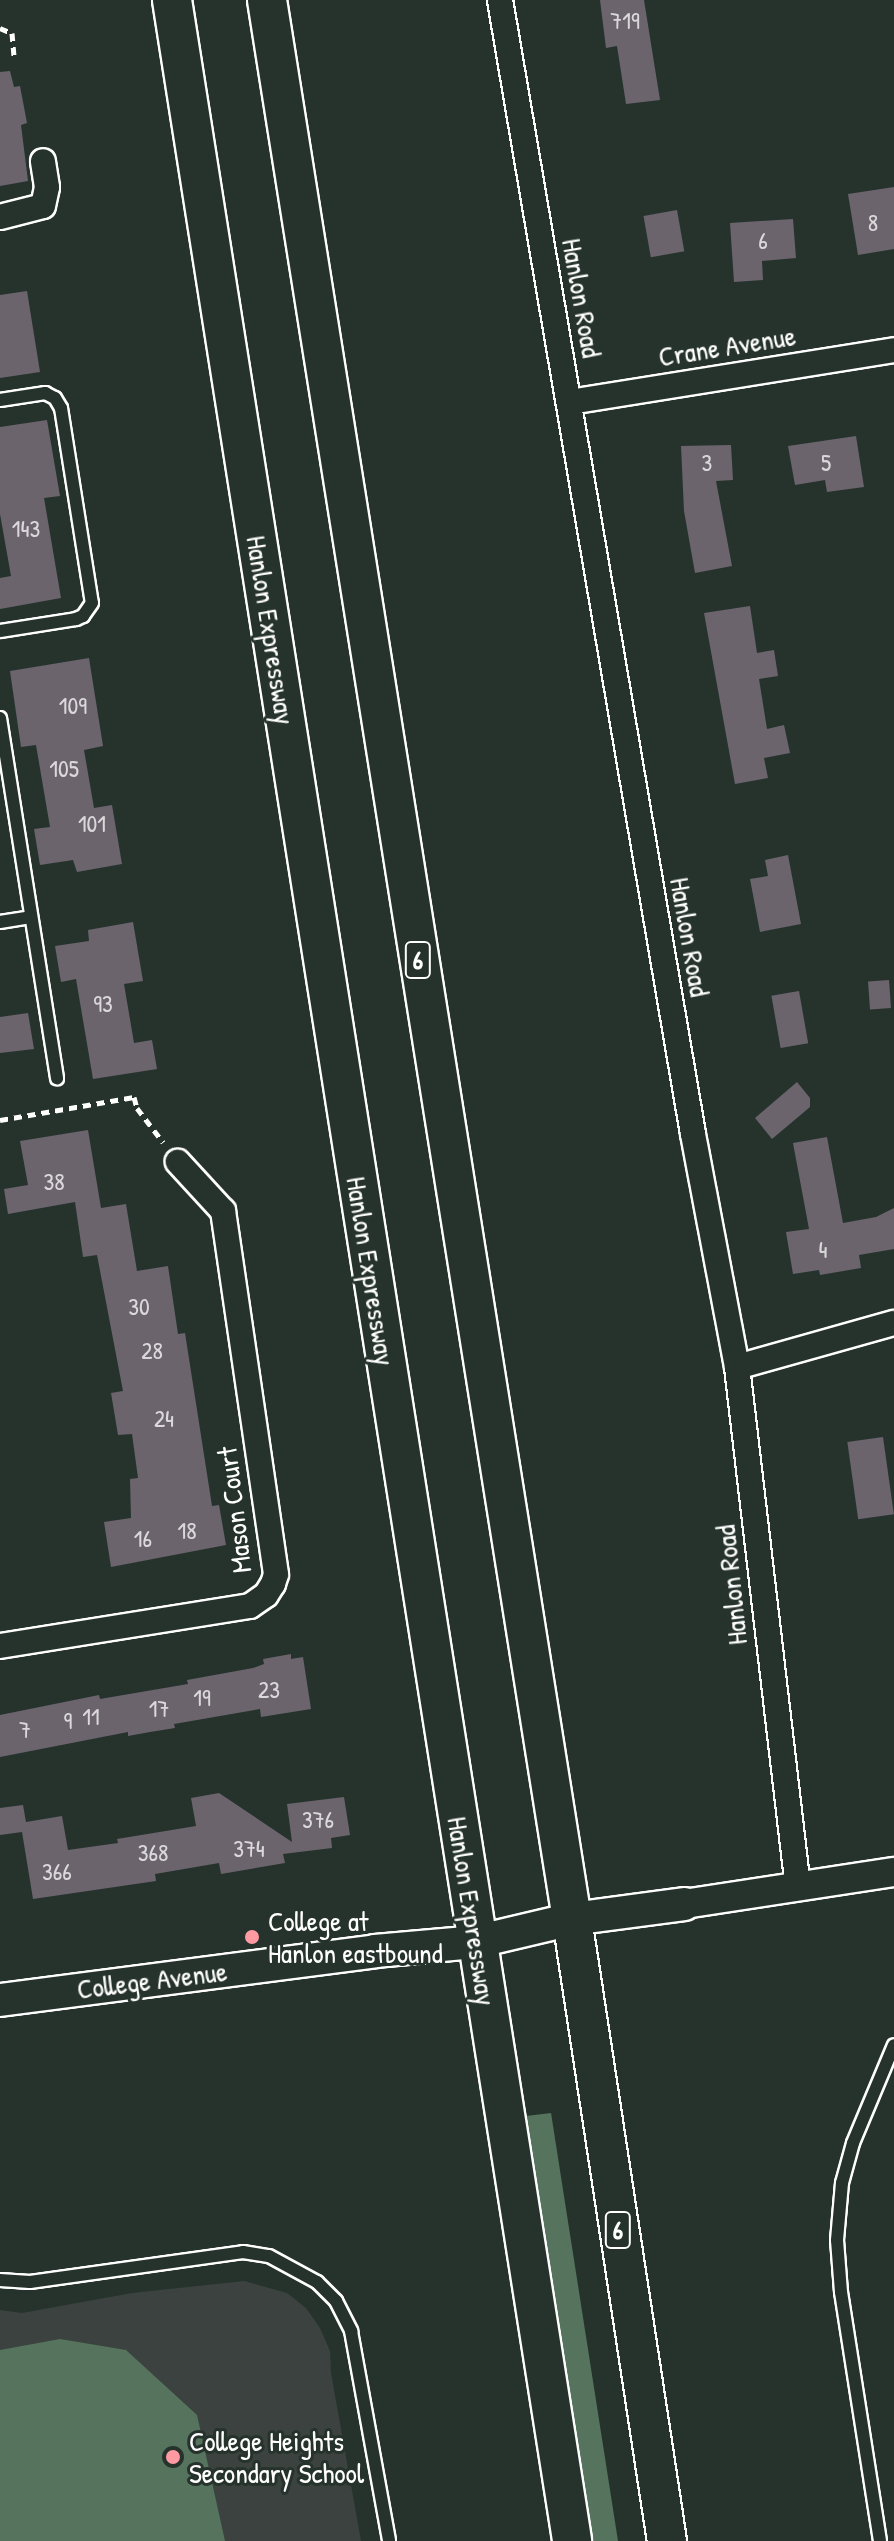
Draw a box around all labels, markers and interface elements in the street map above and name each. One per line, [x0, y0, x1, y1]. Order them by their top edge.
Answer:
house number: 719 [610, 7, 640, 35]
house number: 8 [868, 209, 878, 237]
house number: 6 [758, 227, 768, 255]
street label: Hanlon Road [555, 236, 609, 360]
street label: Crane Avenue [656, 319, 798, 373]
house number: 3 [702, 449, 712, 477]
house number: 5 [821, 449, 831, 477]
house number: 143 [12, 515, 40, 543]
street label: Hanlon Expressway [239, 533, 303, 727]
house number: 109 [59, 692, 87, 720]
house number: 105 [49, 755, 79, 783]
house number: 101 [78, 810, 106, 838]
street label: Hanlon Road [663, 875, 717, 999]
road number: 6 [404, 938, 432, 982]
house number: 93 [93, 990, 113, 1018]
house number: 38 [43, 1168, 65, 1196]
street label: Hanlon Expressway [339, 1174, 403, 1368]
house number: 4 [819, 1236, 827, 1264]
house number: 30 [128, 1293, 150, 1321]
house number: 28 [141, 1337, 163, 1365]
house number: 24 [154, 1405, 174, 1433]
street label: Mason Court [210, 1445, 258, 1575]
house number: 18 [177, 1517, 197, 1545]
street label: Hanlon Road [708, 1523, 754, 1647]
house number: 16 [134, 1525, 152, 1553]
house number: 23 [258, 1676, 280, 1704]
house number: 19 [193, 1684, 211, 1712]
house number: 17 [149, 1695, 169, 1723]
house number: 11 [82, 1703, 100, 1731]
house number: 9 [64, 1707, 72, 1735]
house number: 7 [19, 1716, 31, 1744]
house number: 376 [302, 1806, 334, 1834]
street label: Hanlon Expressway [440, 1814, 504, 2008]
house number: 374 [233, 1835, 265, 1863]
house number: 368 [138, 1839, 168, 1867]
house number: 366 [42, 1858, 72, 1886]
place label: College at Hanlon eastbound [268, 1904, 443, 1970]
marker: College at Hanlon eastbound [243, 1928, 261, 1946]
street label: College Avenue [75, 1954, 229, 2006]
road number: 6 [604, 2208, 632, 2252]
place label: College Heights Secondary School [189, 2424, 364, 2490]
marker: College Heights Secondary School [164, 2448, 182, 2466]

